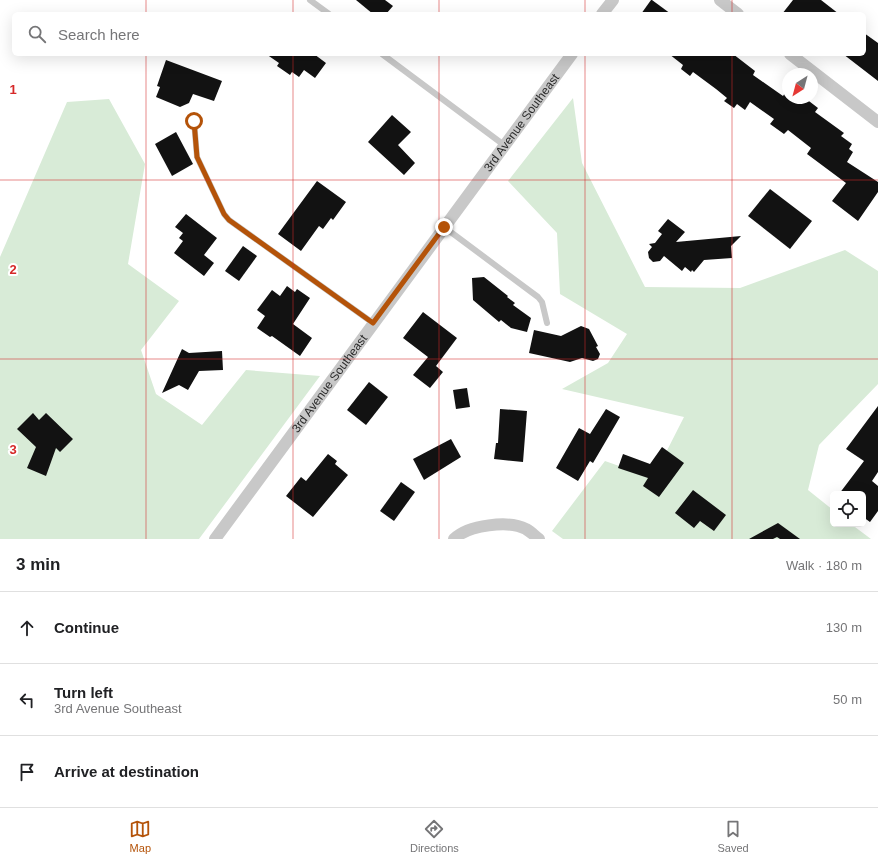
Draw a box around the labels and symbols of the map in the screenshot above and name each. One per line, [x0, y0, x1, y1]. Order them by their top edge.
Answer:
north arrow [782, 68, 818, 104]
street label: 3rd Avenue Southeast [481, 70, 563, 174]
text: 1 [9, 82, 17, 97]
route start [185, 112, 203, 130]
route end [435, 218, 453, 236]
text: 2 [9, 262, 17, 277]
street label: 3rd Avenue Southeast [289, 331, 370, 435]
text: 3 [9, 442, 17, 457]

